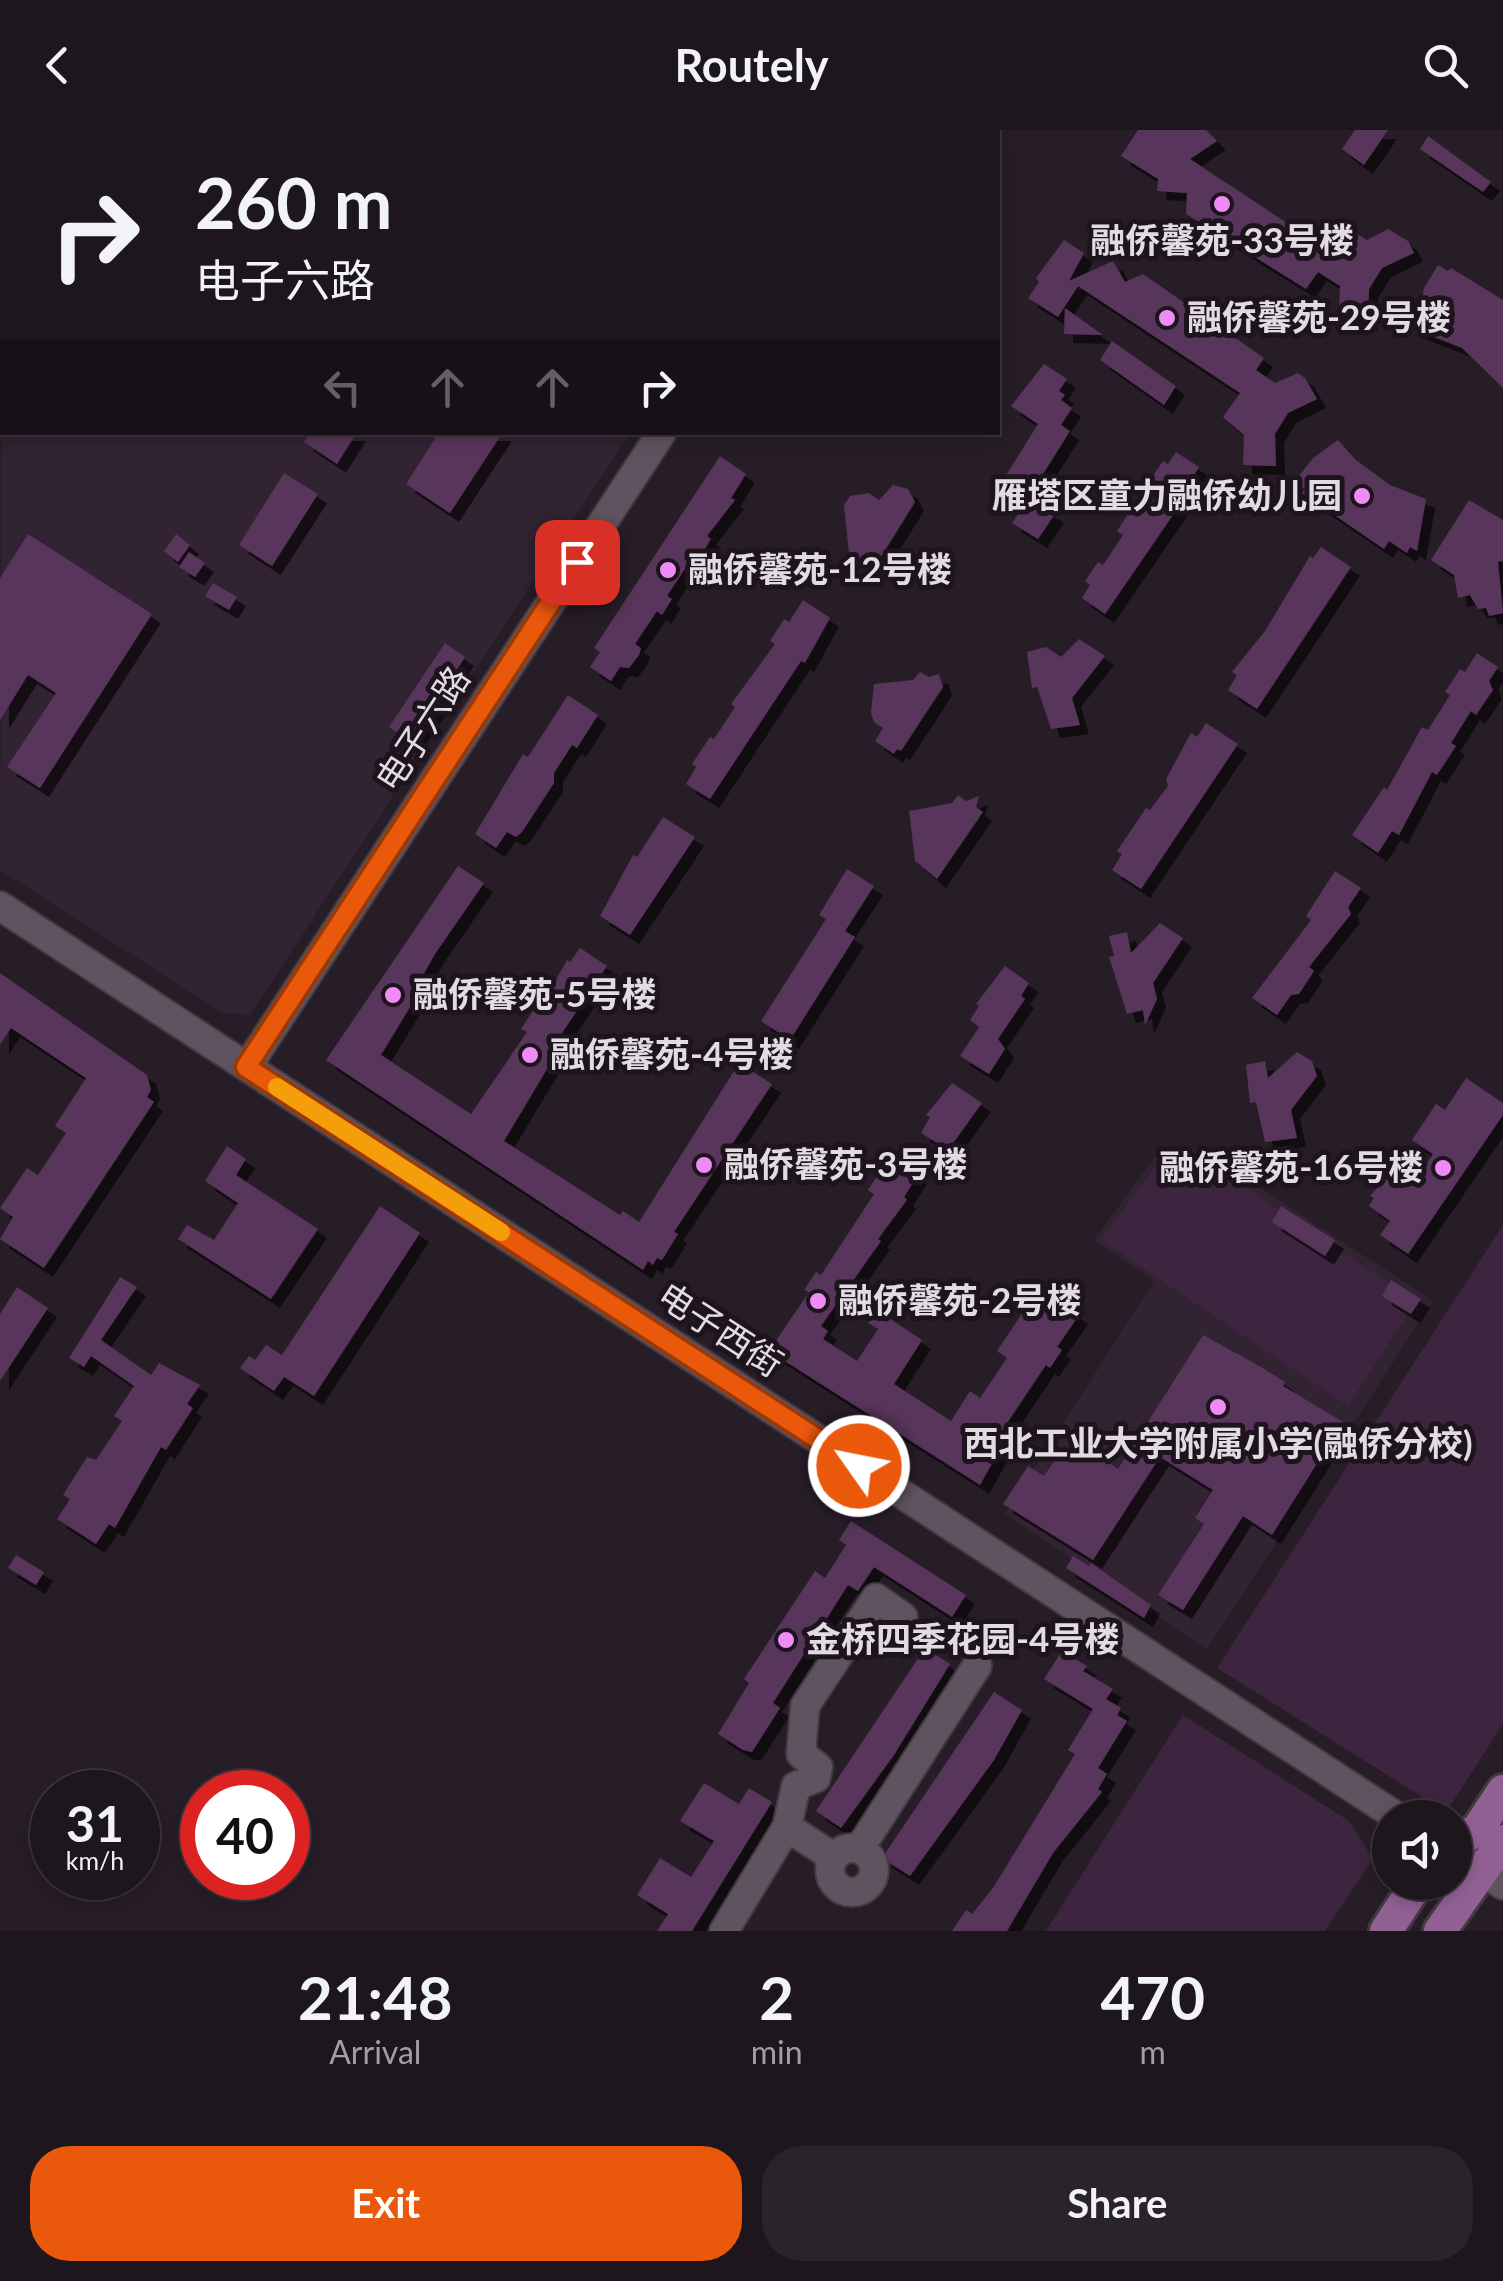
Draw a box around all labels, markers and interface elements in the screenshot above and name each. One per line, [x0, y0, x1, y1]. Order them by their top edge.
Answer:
icon: back [30, 38, 85, 93]
text: Routely [674, 38, 829, 92]
icon: search [1418, 38, 1473, 93]
text: 260 m [195, 160, 392, 244]
icon: right [30, 170, 160, 300]
marker: 融侨馨苑-33号楼 [1211, 193, 1233, 215]
place label: 融侨馨苑-33号楼 [1090, 218, 1354, 260]
text: 电子六路 [195, 253, 375, 307]
place label: 融侨馨苑-29号楼 [1187, 295, 1451, 337]
marker: 融侨馨苑-29号楼 [1156, 307, 1178, 329]
icon: left [315, 360, 370, 415]
icon: ahead [420, 360, 475, 415]
icon: ahead [525, 360, 580, 415]
icon: right [630, 360, 685, 415]
place label: 雁塔区童力融侨幼儿园 [992, 473, 1342, 515]
marker: 雁塔区童力融侨幼儿园 [1351, 485, 1373, 507]
pin [535, 520, 620, 605]
icon: arrive [550, 535, 605, 590]
place label: 融侨馨苑-12号楼 [688, 547, 952, 589]
marker: 融侨馨苑-12号楼 [657, 559, 679, 581]
street label: 电子六路 [366, 658, 477, 798]
place label: 融侨馨苑-5号楼 [413, 972, 656, 1014]
marker: 融侨馨苑-5号楼 [382, 984, 404, 1006]
place label: 融侨馨苑-4号楼 [550, 1032, 793, 1074]
marker: 融侨馨苑-4号楼 [519, 1044, 541, 1066]
place label: 融侨馨苑-3号楼 [724, 1142, 967, 1184]
place label: 融侨馨苑-16号楼 [1159, 1145, 1423, 1187]
marker: 融侨馨苑-3号楼 [693, 1154, 715, 1176]
marker: 融侨馨苑-16号楼 [1432, 1157, 1454, 1179]
street label: 电子西街 [651, 1273, 791, 1384]
place label: 融侨馨苑-2号楼 [838, 1278, 1081, 1320]
marker: 融侨馨苑-2号楼 [807, 1290, 829, 1312]
marker: 西北工业大学附属小学(融侨分校) [1207, 1396, 1229, 1418]
position arrow [807, 1414, 911, 1518]
place label: 西北工业大学附属小学(融侨分校) [963, 1421, 1473, 1463]
place label: 金桥四季花园-4号楼 [806, 1617, 1119, 1659]
marker: 金桥四季花园-4号楼 [775, 1629, 797, 1651]
speed limit sign: 40 [180, 1770, 310, 1900]
text: 31 [66, 1793, 124, 1853]
map controls [1372, 1800, 1472, 1900]
button: sound [1372, 1800, 1472, 1900]
text: km/h [66, 1845, 124, 1875]
text: 21:48 [298, 1961, 453, 2033]
text: 2 [759, 1961, 794, 2033]
text: 470 [1101, 1961, 1205, 2033]
text: Arrival [329, 2032, 421, 2071]
text: min [751, 2032, 803, 2071]
text: m [1140, 2032, 1166, 2071]
button: Exit [30, 2146, 742, 2261]
button: Share [762, 2146, 1473, 2261]

